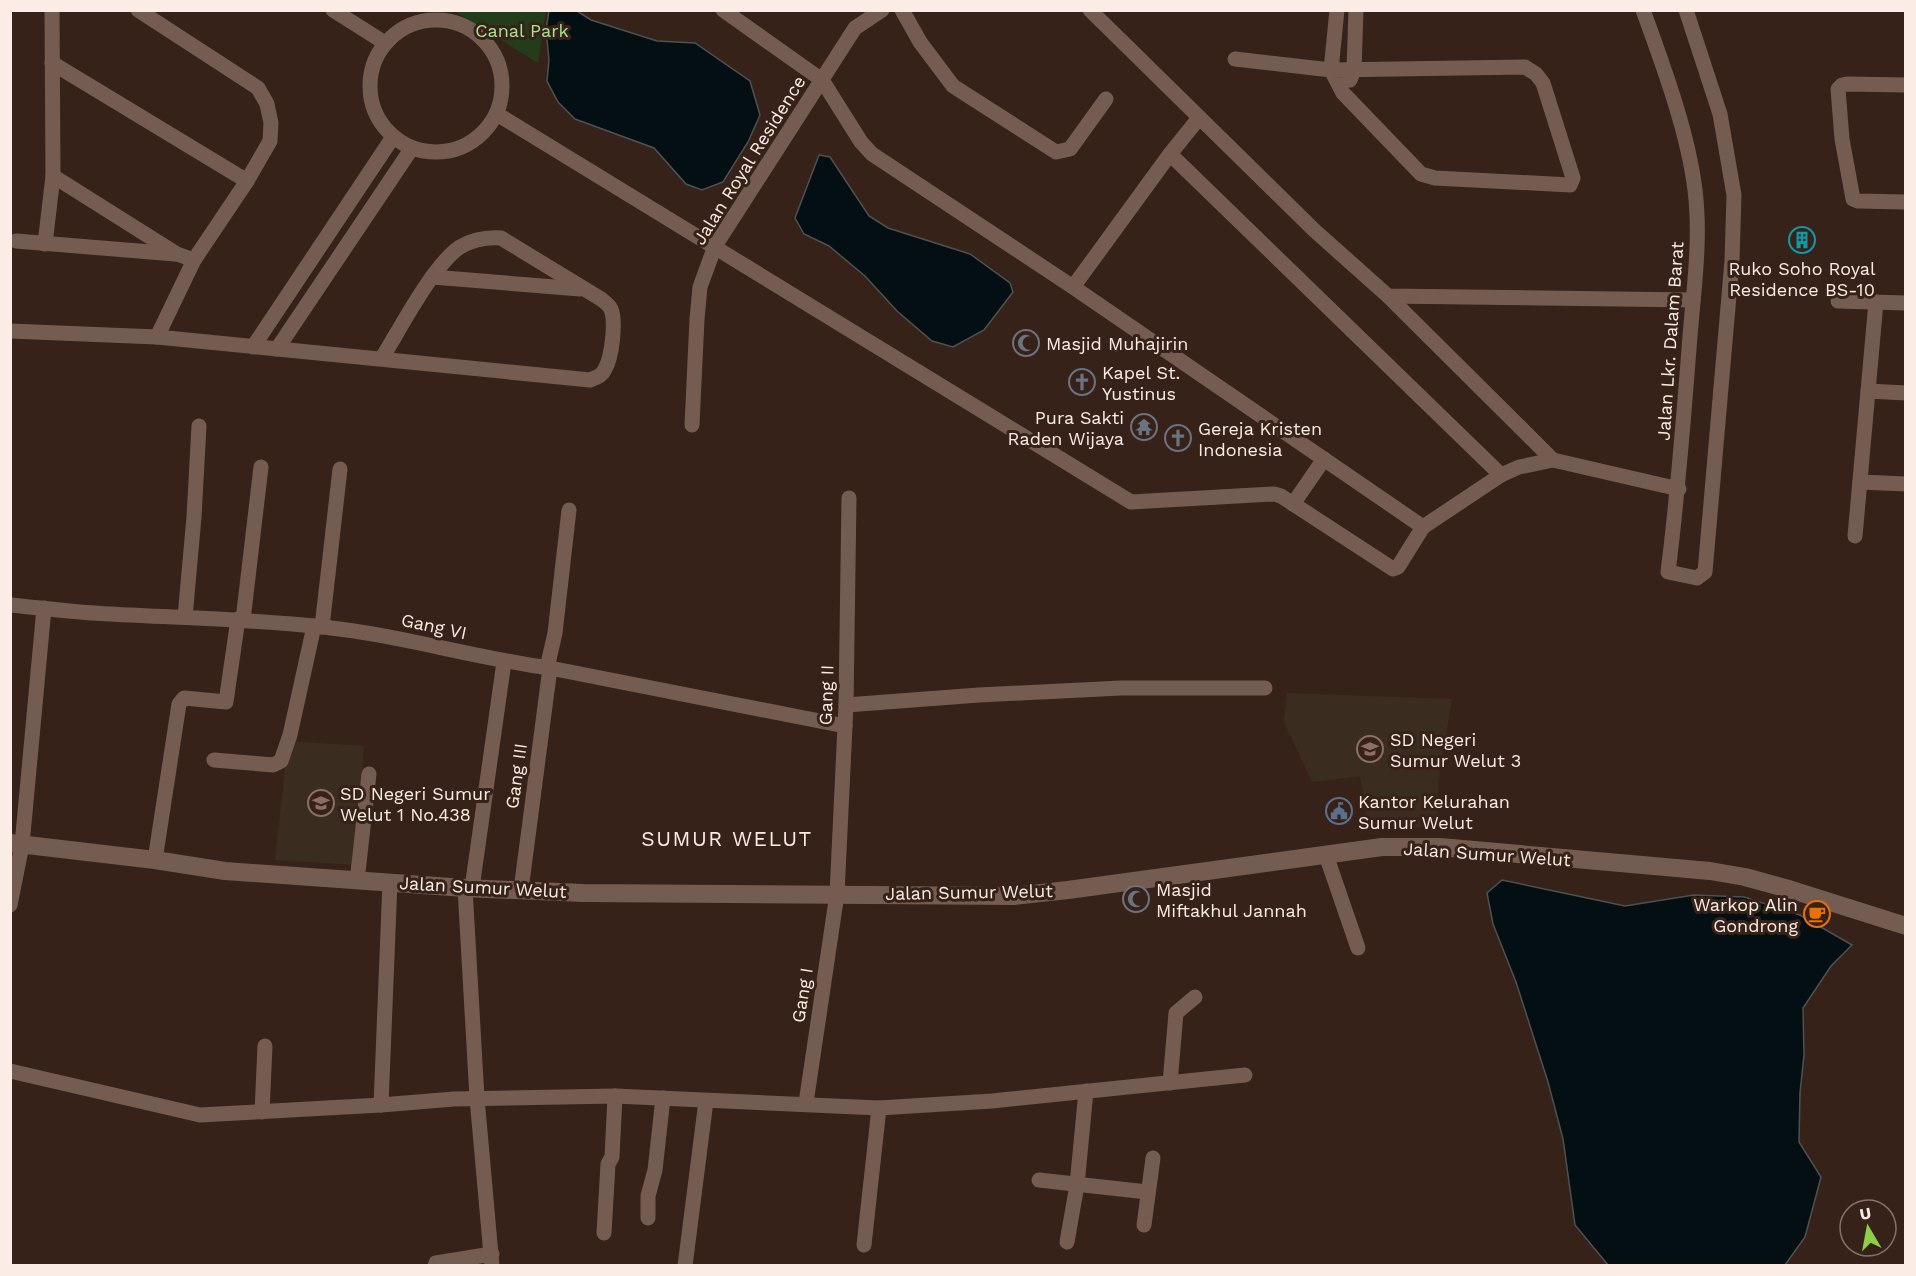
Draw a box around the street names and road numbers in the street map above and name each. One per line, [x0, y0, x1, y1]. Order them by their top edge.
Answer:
street label: Jalan Royal Residence [688, 72, 810, 248]
street label: Jalan Lkr. Dalam Barat [1653, 240, 1687, 441]
street label: Gang VI [399, 609, 469, 643]
street label: Gang II [814, 664, 838, 726]
street label: Gang III [501, 742, 531, 810]
street label: Jalan Sumur Welut [1403, 838, 1572, 870]
street label: Jalan Sumur Welut [399, 872, 568, 902]
street label: Jalan Sumur Welut [885, 880, 1053, 904]
street label: Gang I [787, 966, 817, 1024]

